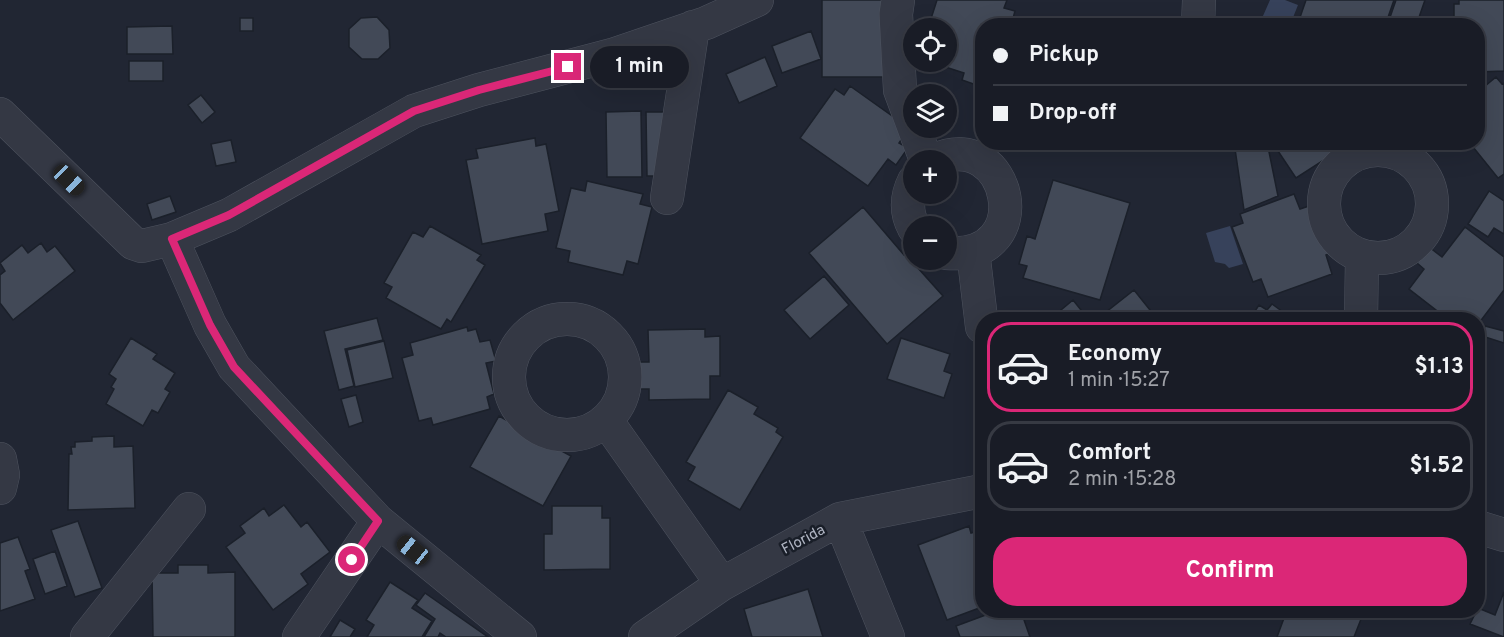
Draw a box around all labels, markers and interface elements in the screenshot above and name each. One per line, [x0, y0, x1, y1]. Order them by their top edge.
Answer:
map controls [903, 18, 957, 270]
button: locate [903, 18, 957, 72]
text: Pickup [1029, 42, 1099, 69]
callout: 1 min [589, 46, 688, 88]
route end [554, 53, 581, 80]
text: 1 min [615, 54, 664, 80]
button: layers [903, 84, 957, 138]
text: Drop-off [1029, 100, 1116, 127]
button: + [903, 150, 957, 204]
car [50, 161, 88, 199]
button: − [903, 216, 957, 270]
icon: car [996, 340, 1050, 394]
text: Economy [1068, 341, 1162, 368]
text: $1.13 [1414, 354, 1464, 381]
text: 1 min · 15:27 [1068, 368, 1170, 394]
icon: car [996, 439, 1050, 493]
text: Comfort [1068, 440, 1151, 467]
text: $1.52 [1410, 453, 1464, 480]
text: 2 min · 15:28 [1068, 467, 1176, 493]
street label: Florida [779, 521, 829, 560]
car [393, 532, 433, 568]
button: Confirm [993, 537, 1467, 606]
route start [338, 546, 365, 573]

